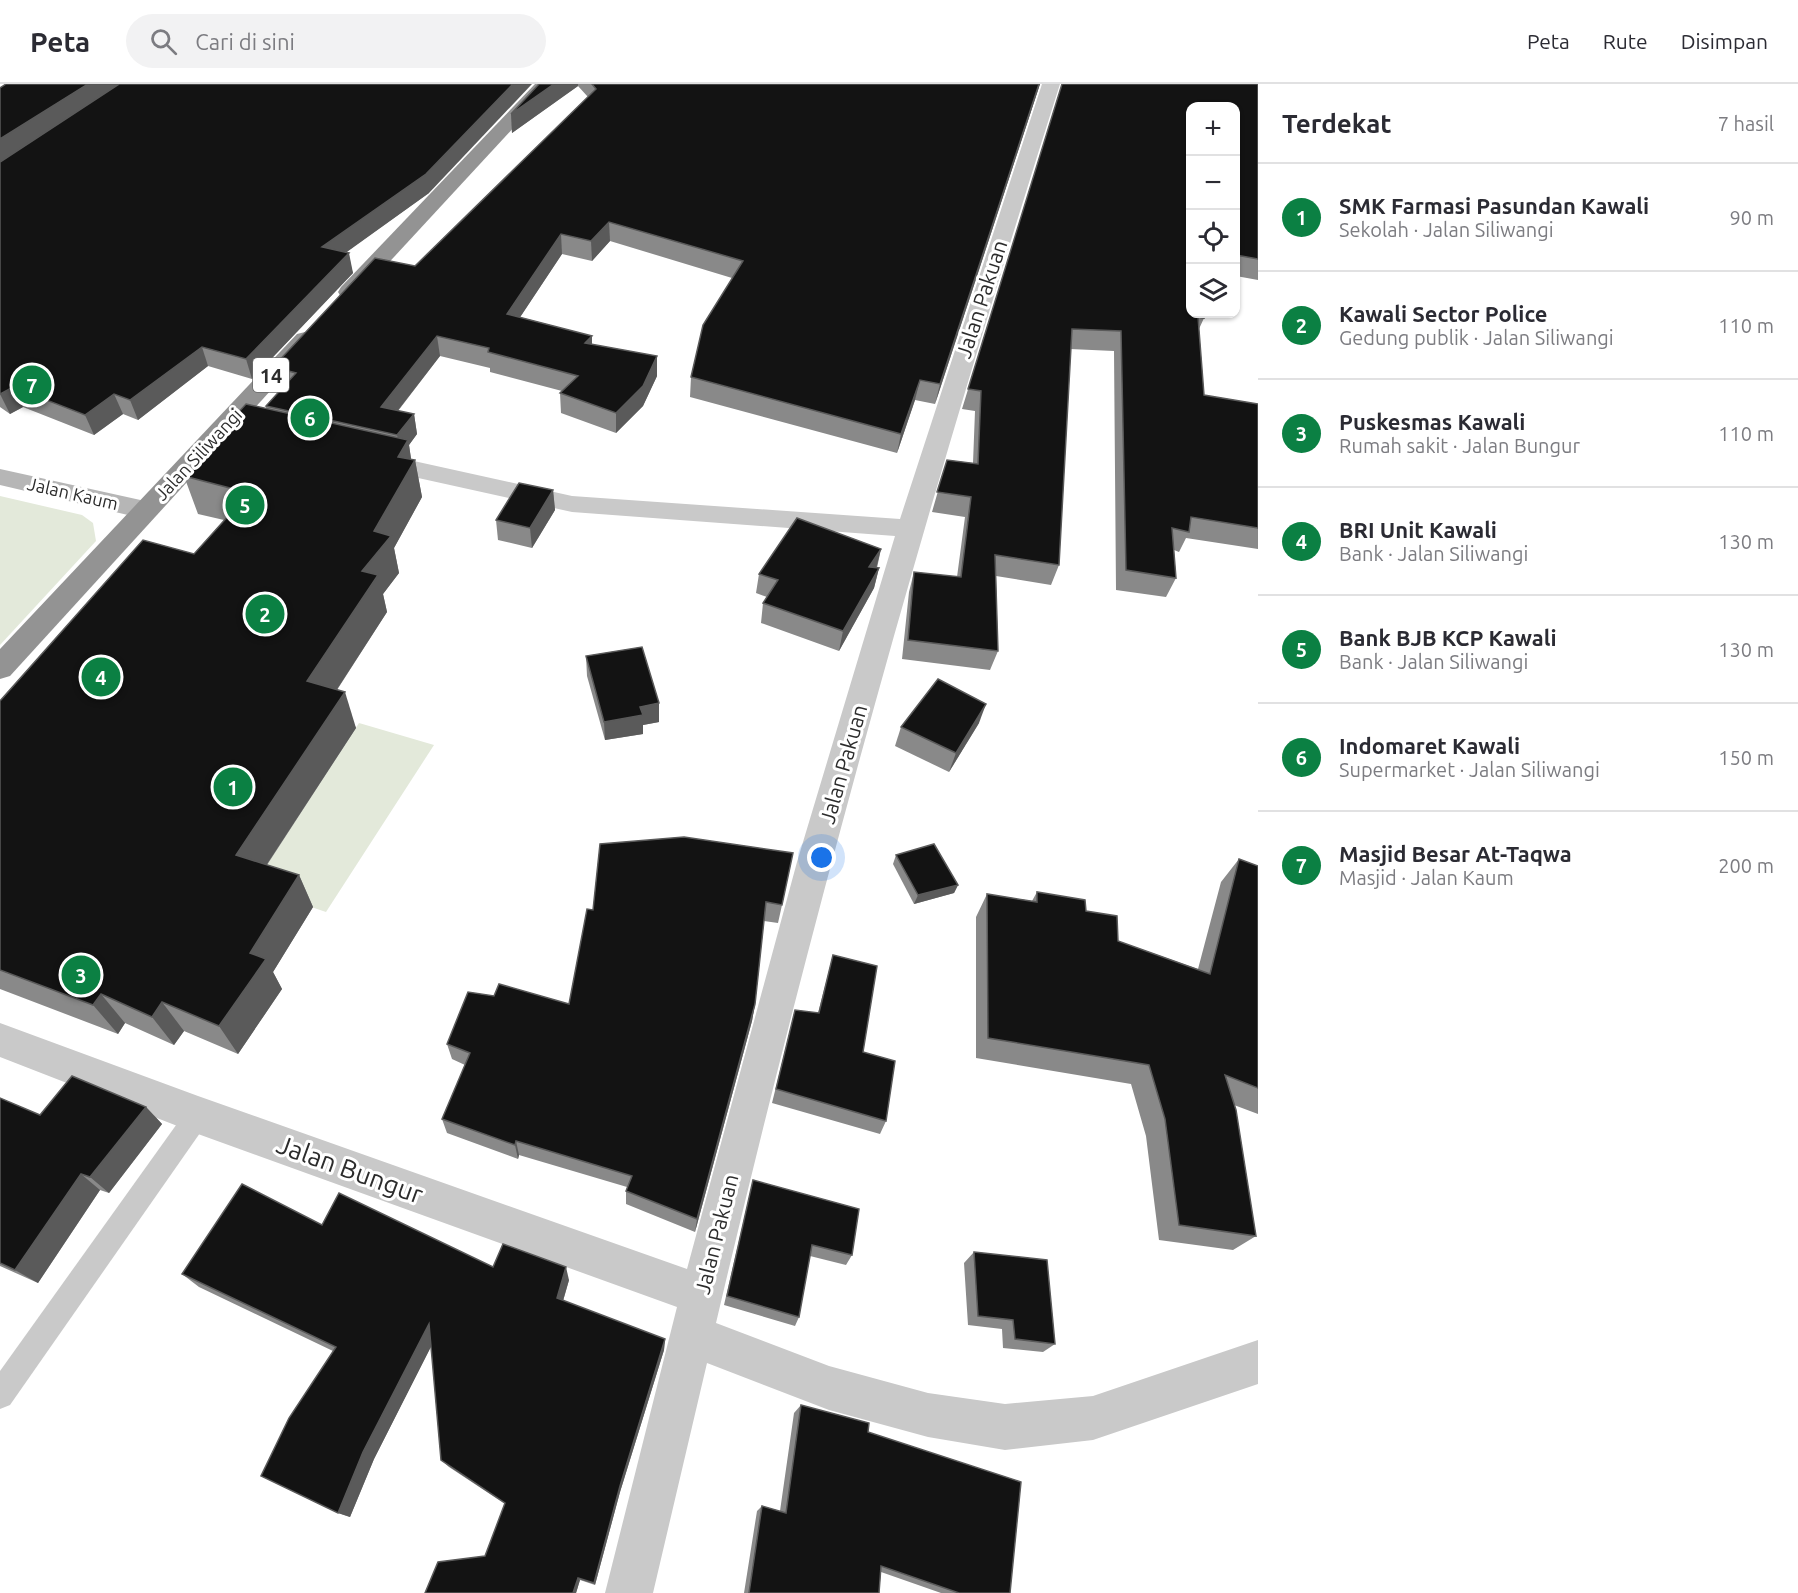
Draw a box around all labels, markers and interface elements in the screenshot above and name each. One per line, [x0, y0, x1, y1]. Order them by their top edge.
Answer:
search box [126, 14, 546, 68]
icon: search [147, 25, 180, 58]
text: Peta [30, 26, 90, 57]
text: Cari di sini [195, 29, 295, 54]
text: Peta [1527, 29, 1570, 53]
text: Rute [1603, 29, 1648, 53]
text: Disimpan [1681, 29, 1768, 53]
map controls [1186, 102, 1240, 318]
button: + [1186, 102, 1240, 156]
text: Terdekat [1282, 109, 1392, 138]
text: 7 hasil [1718, 112, 1774, 135]
button: − [1186, 156, 1240, 210]
text: SMK Farmasi Pasundan Kawali [1339, 193, 1649, 218]
text: 1 [1296, 206, 1307, 229]
text: 90 m [1730, 206, 1774, 229]
button: locate [1186, 210, 1240, 264]
text: Sekolah · Jalan Siliwangi [1339, 218, 1554, 241]
street label: Jalan Pakuan [951, 237, 1011, 361]
button: layers [1186, 264, 1240, 318]
text: Kawali Sector Police [1339, 301, 1548, 326]
text: 2 [1296, 314, 1307, 337]
text: 110 m [1718, 314, 1774, 337]
text: Gedung publik · Jalan Siliwangi [1339, 326, 1614, 349]
road number: 14 [253, 358, 289, 392]
pin: 7 [12, 362, 51, 408]
pin: 6 [290, 396, 330, 440]
street label: Jalan Siliwangi [151, 404, 245, 504]
text: Puskesmas Kawali [1339, 409, 1525, 434]
text: 3 [1296, 422, 1307, 445]
text: 110 m [1718, 422, 1774, 445]
text: Rumah sakit · Jalan Bungur [1339, 434, 1580, 457]
street label: Jalan Kaum [26, 473, 120, 513]
pin: 5 [226, 482, 264, 528]
text: BRI Unit Kawali [1339, 517, 1497, 542]
text: 4 [1296, 530, 1307, 553]
text: 130 m [1718, 530, 1774, 553]
text: Bank · Jalan Siliwangi [1339, 542, 1528, 565]
pin: 2 [246, 592, 284, 636]
text: Bank BJB KCP Kawali [1339, 625, 1557, 650]
text: 5 [1296, 638, 1307, 661]
text: 130 m [1718, 638, 1774, 661]
text: Bank · Jalan Siliwangi [1339, 650, 1528, 673]
pin: 4 [82, 654, 120, 700]
street label: Jalan Pakuan [815, 702, 871, 826]
text: Indomaret Kawali [1339, 733, 1520, 758]
text: 6 [1296, 746, 1307, 769]
text: 150 m [1718, 746, 1774, 769]
text: Supermarket · Jalan Siliwangi [1339, 758, 1600, 781]
pin: 1 [214, 764, 252, 810]
text: Masjid Besar At-Taqwa [1339, 841, 1572, 866]
your location [807, 843, 836, 872]
text: 7 [1296, 854, 1307, 877]
text: 200 m [1718, 854, 1774, 877]
text: Masjid · Jalan Kaum [1339, 866, 1514, 889]
pin: 3 [62, 952, 100, 998]
street label: Jalan Bungur [273, 1129, 427, 1209]
street label: Jalan Pakuan [690, 1172, 742, 1296]

